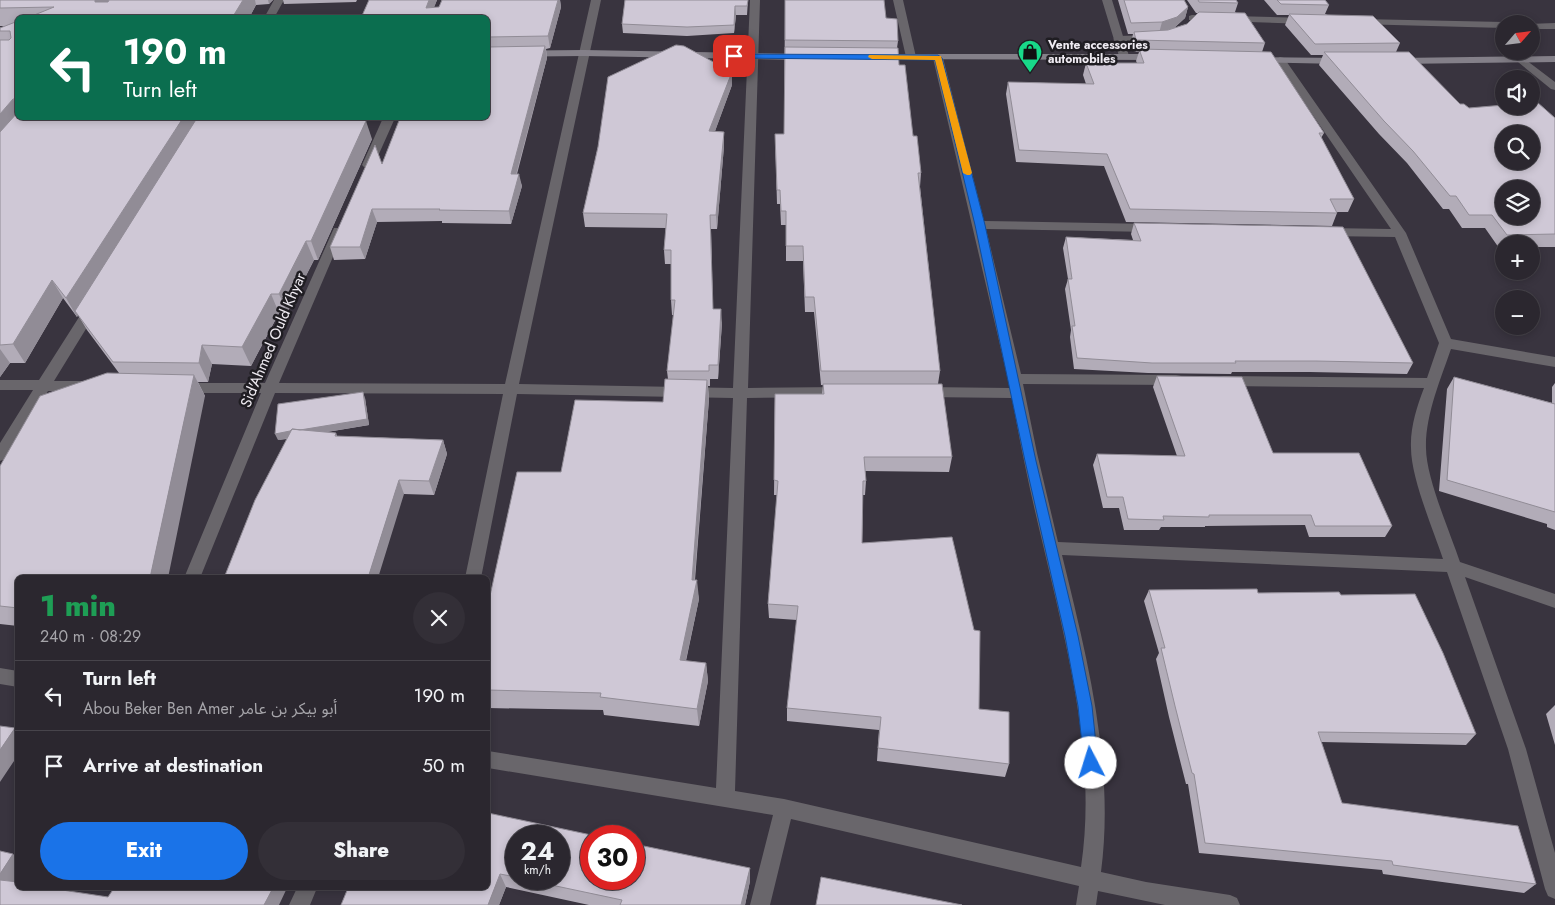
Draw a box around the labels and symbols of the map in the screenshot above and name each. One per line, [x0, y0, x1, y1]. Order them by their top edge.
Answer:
north arrow [1495, 15, 1540, 60]
pin [713, 35, 755, 77]
place label: Vente accessories automobiles [1047, 36, 1148, 68]
shop icon: Vente accessories automobiles [1017, 39, 1043, 73]
street label: Sid'Ahmed Ould Khyar [235, 268, 312, 411]
position arrow [1064, 736, 1116, 788]
speed limit sign: 30 [580, 825, 645, 890]

